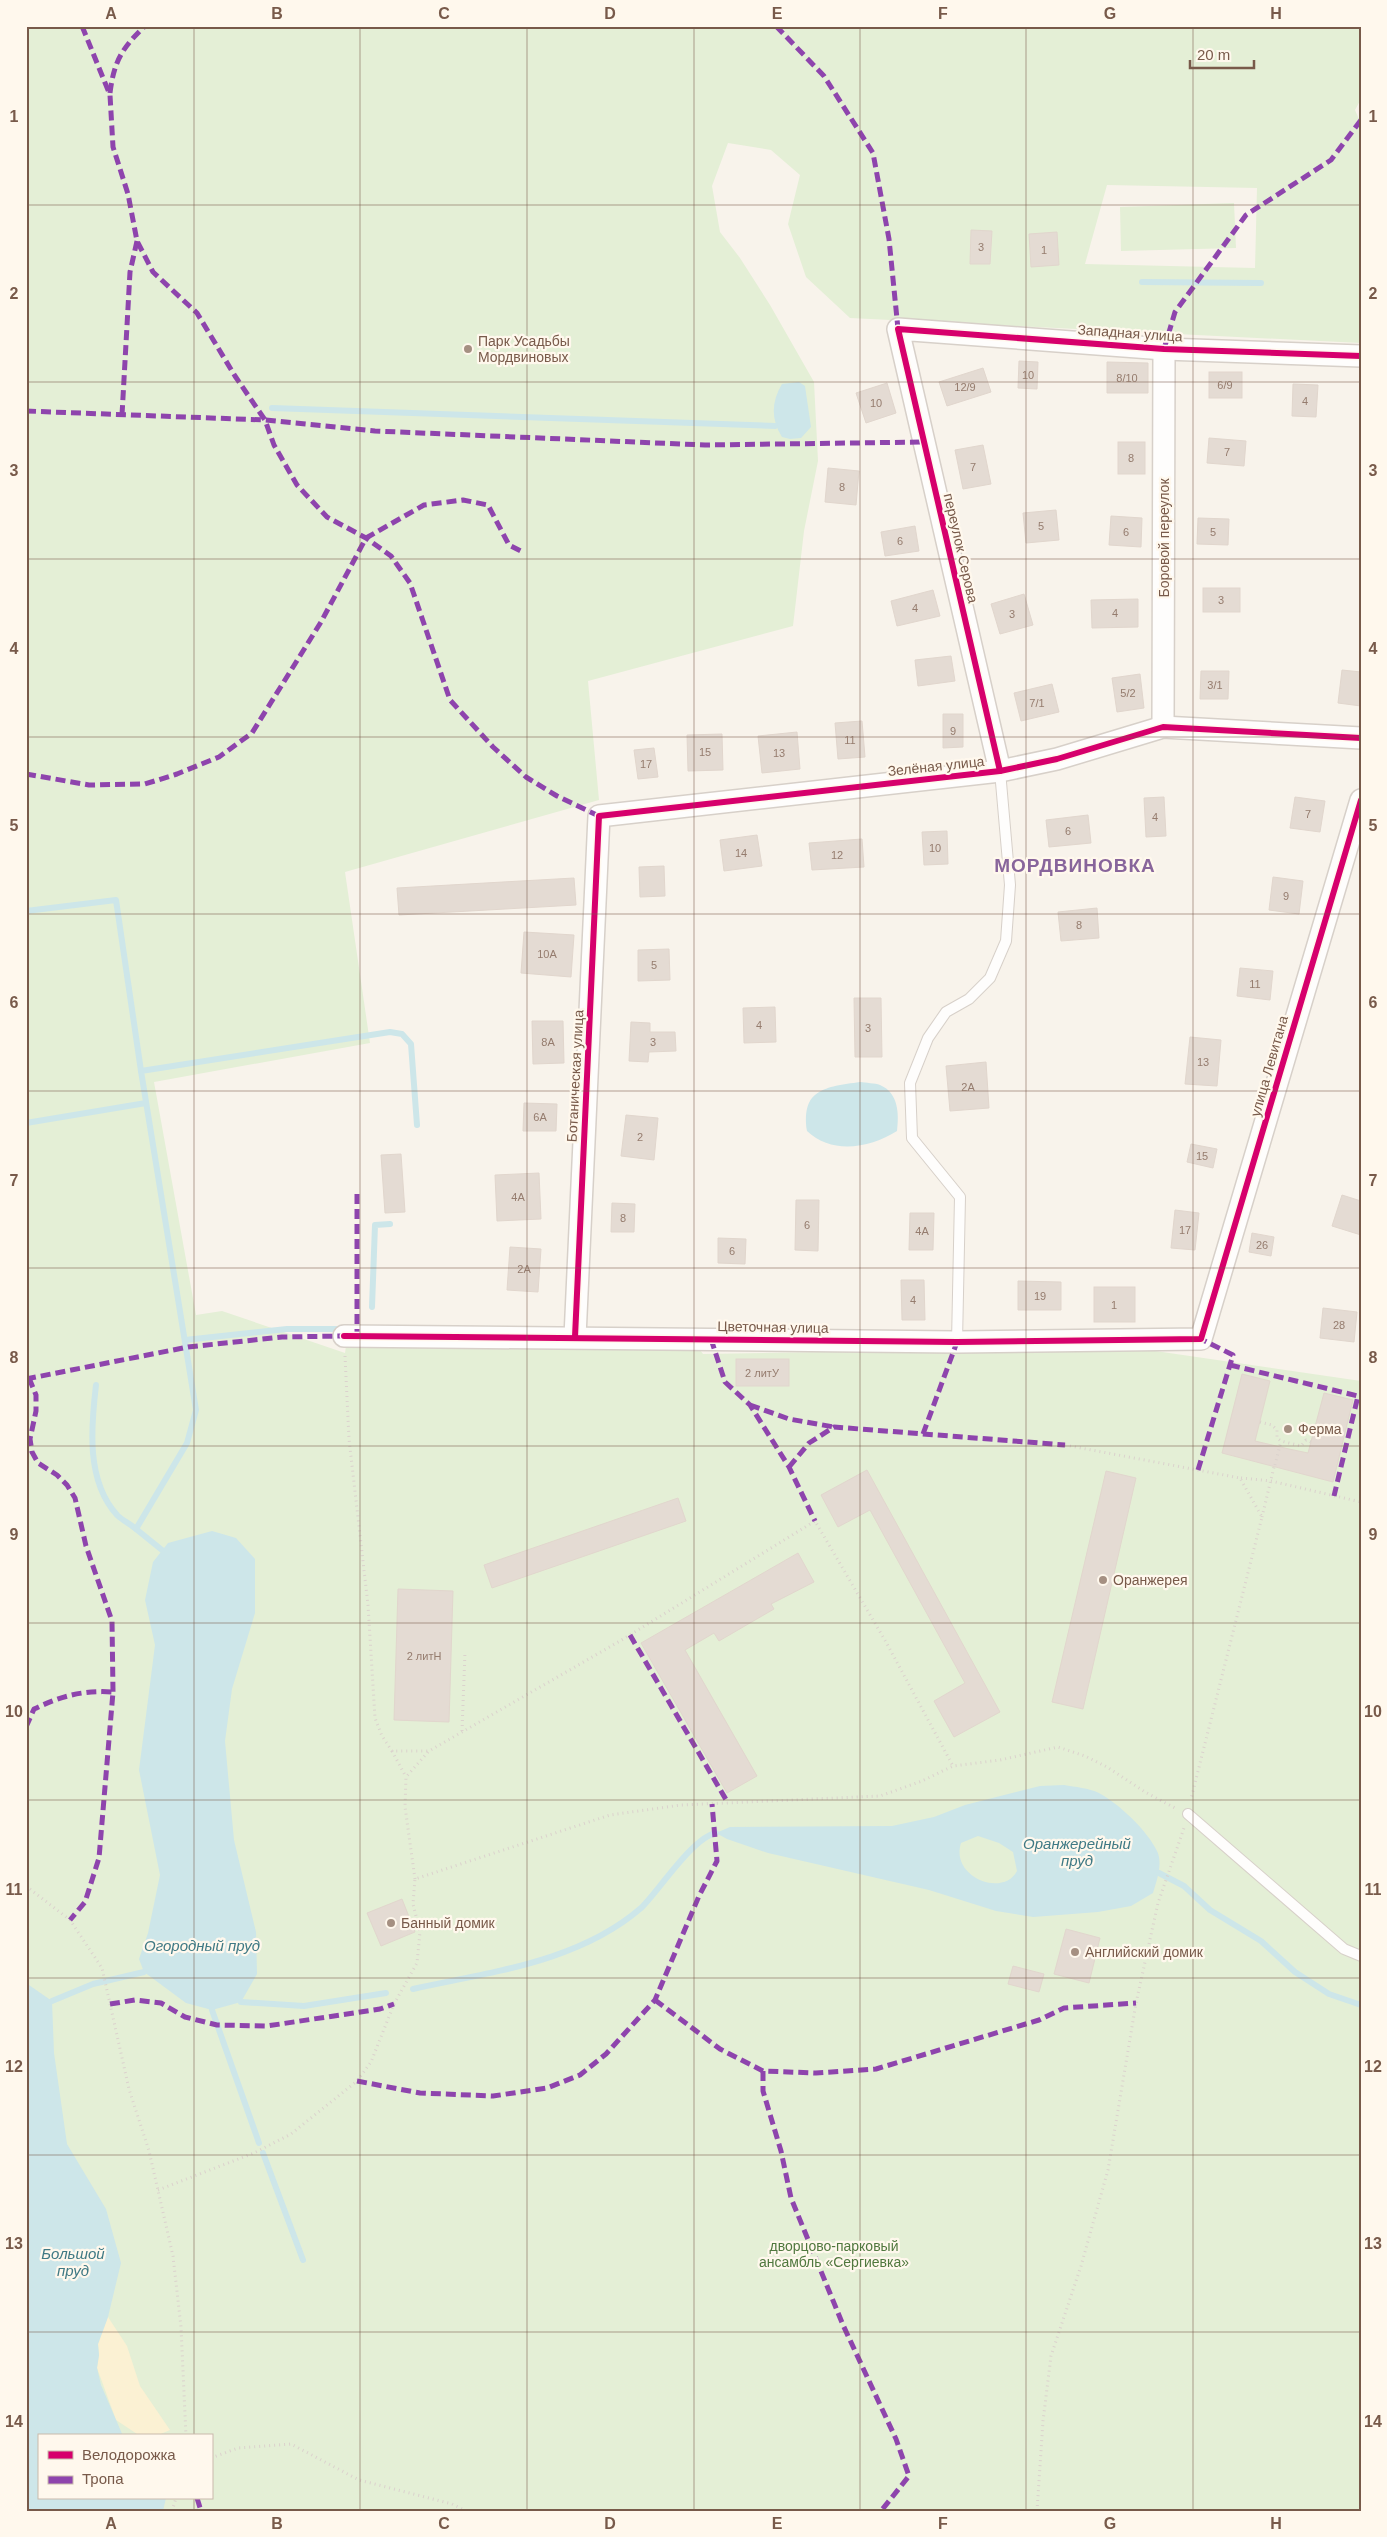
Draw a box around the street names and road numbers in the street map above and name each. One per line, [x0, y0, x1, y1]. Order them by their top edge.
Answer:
street label: Западная улица [1077, 321, 1183, 345]
street label: Боровой переулок [1156, 478, 1172, 598]
street label: переулок Серова [941, 492, 981, 605]
street label: Зелёная улица [887, 753, 985, 779]
street label: Ботаническая улица [564, 1009, 586, 1143]
street label: улица Левитана [1247, 1014, 1291, 1118]
street label: Цветочная улица [717, 1318, 829, 1336]

